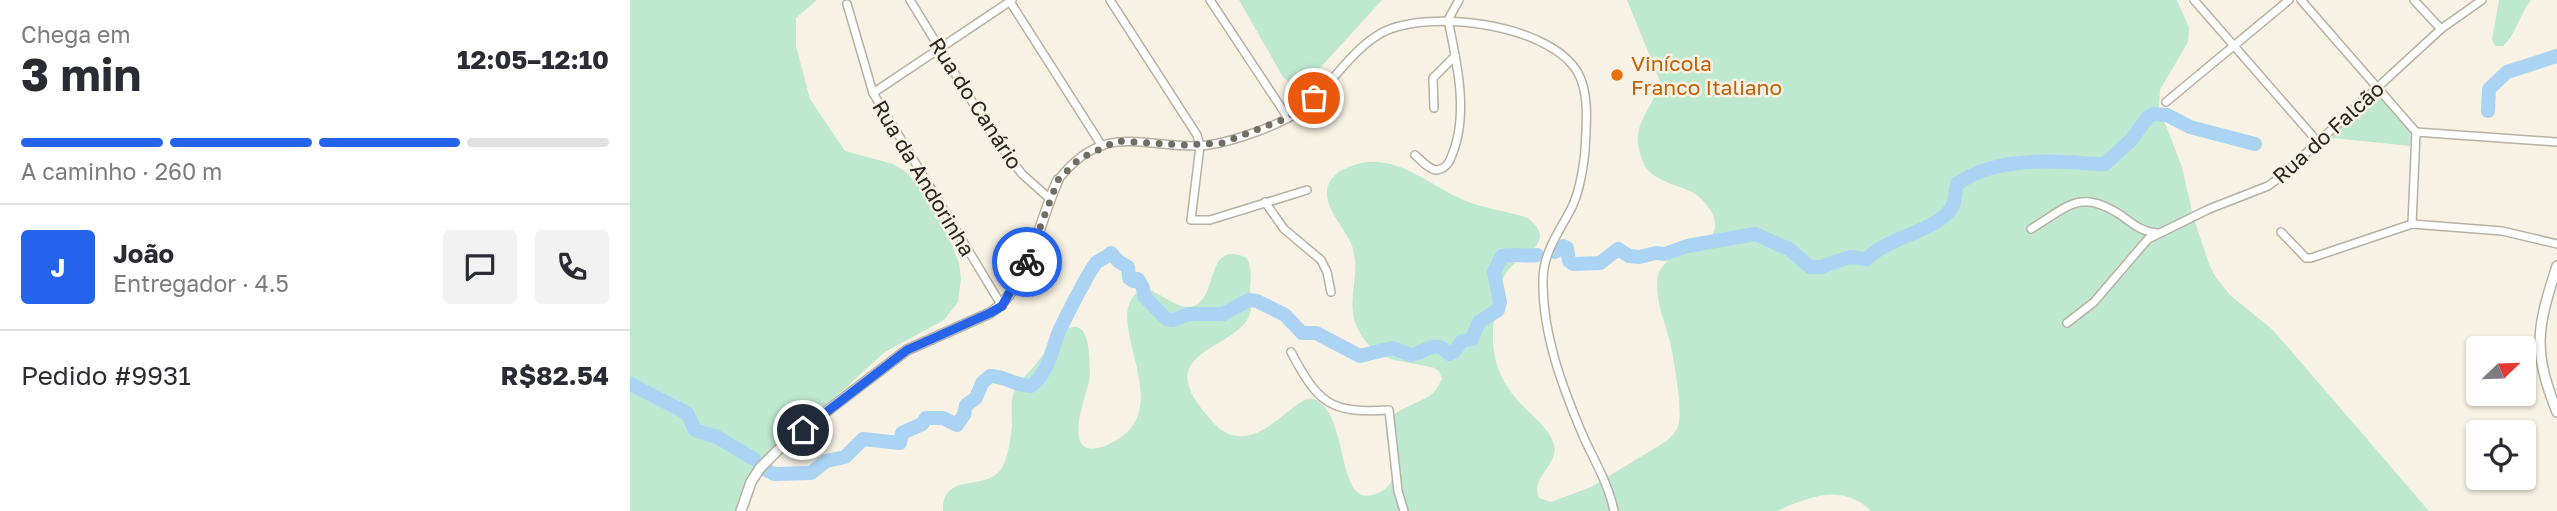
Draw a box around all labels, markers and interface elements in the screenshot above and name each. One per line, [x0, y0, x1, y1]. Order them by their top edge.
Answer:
text: Chega em [21, 20, 131, 48]
street label: Rua do Canário [924, 32, 1028, 174]
text: 12:05–12:10 [457, 44, 609, 75]
text: 3 min [21, 46, 141, 101]
place label: Vinícola Franco Italiano [1631, 50, 1782, 100]
marker: Vinícola Franco Italiano [1609, 67, 1625, 83]
pin [1284, 68, 1344, 128]
street label: Rua do Falcão [2267, 75, 2389, 189]
icon: bag [1295, 79, 1333, 117]
street label: Rua da Andorinha [867, 95, 981, 261]
text: A caminho · 260 m [21, 157, 222, 185]
courier [992, 227, 1062, 297]
button: chat [443, 230, 517, 304]
button: phone [535, 230, 609, 304]
text: João [113, 238, 174, 269]
icon: bike [1008, 243, 1046, 281]
text: J [51, 252, 65, 283]
text: Entregador · 4.5 [113, 269, 289, 297]
north arrow [2466, 336, 2536, 406]
map controls [2466, 336, 2536, 490]
text: Pedido #9931 [21, 360, 191, 391]
text: R$82.54 [501, 360, 609, 391]
pin [773, 400, 833, 460]
icon: home [784, 411, 822, 449]
button: locate [2466, 420, 2536, 490]

